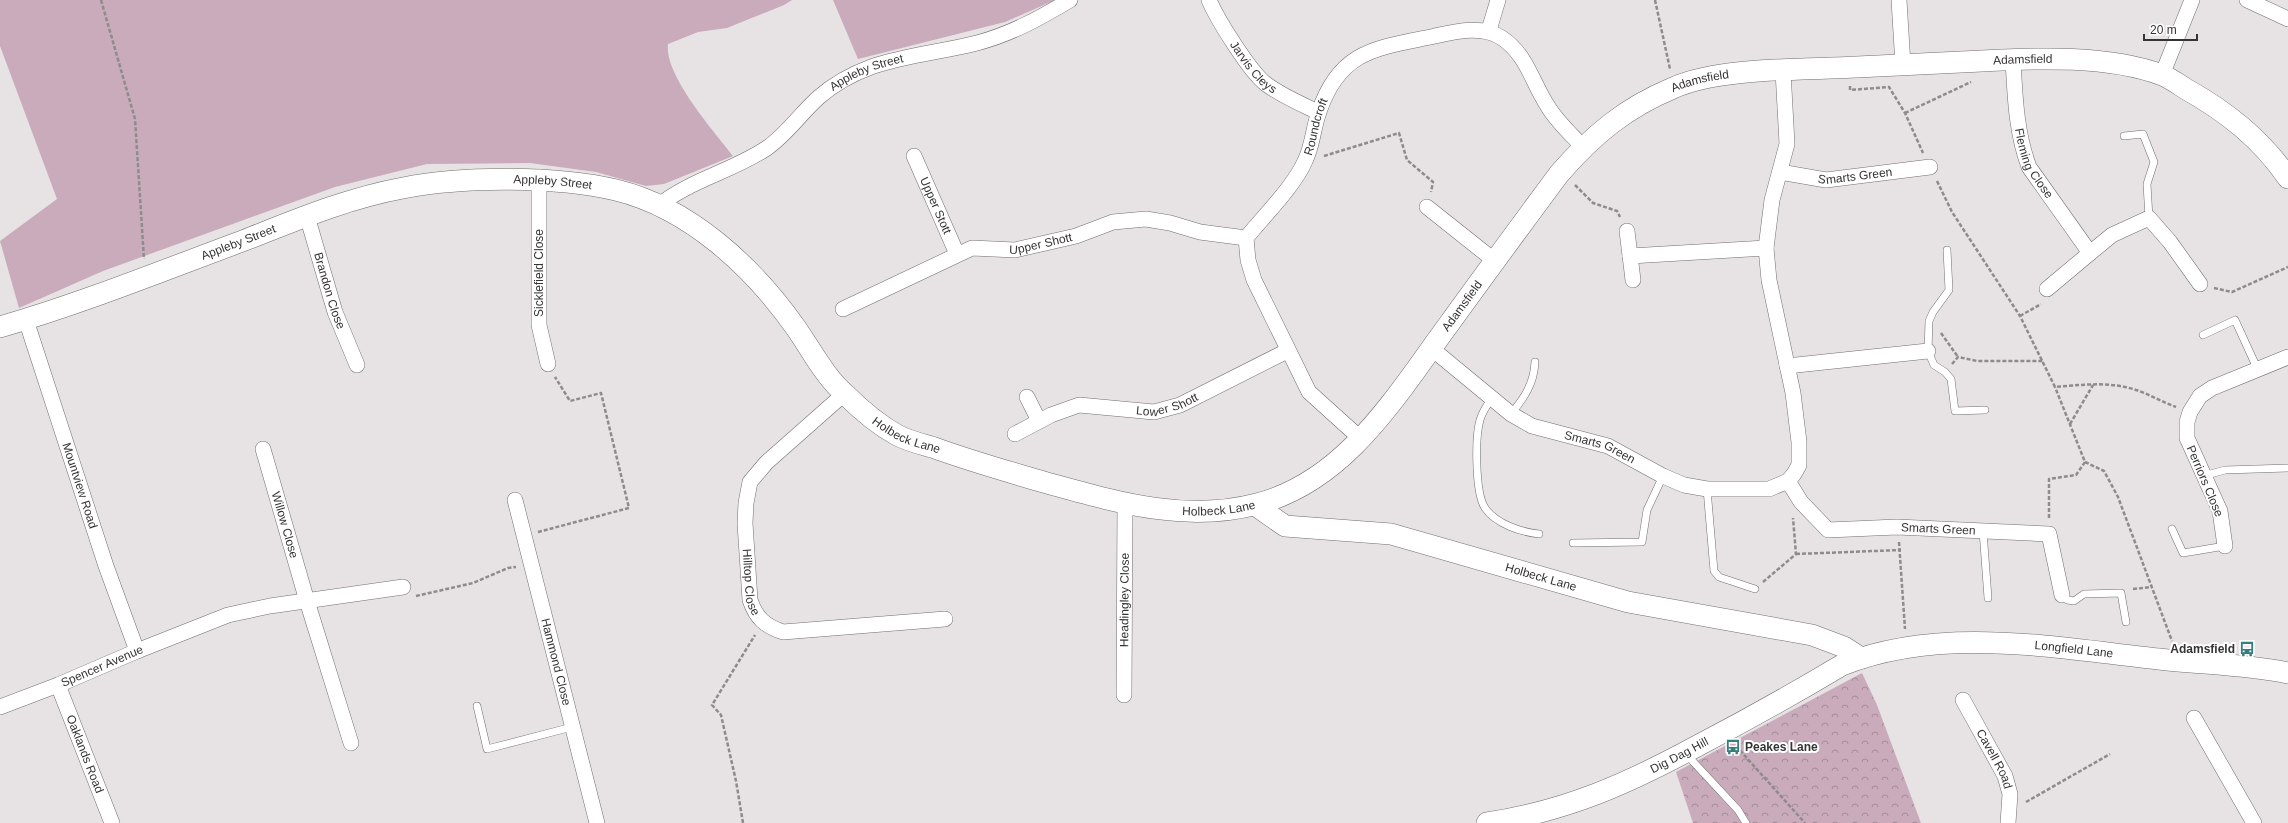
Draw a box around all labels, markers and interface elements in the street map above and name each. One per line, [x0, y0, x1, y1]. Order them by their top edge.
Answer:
scale bar [2144, 16, 2197, 42]
text: 20 m [2150, 23, 2177, 37]
street label: Jarvis Cleys [1227, 38, 1279, 96]
street label: Appleby Street [827, 51, 905, 94]
street label: Adamsfield [1993, 52, 2053, 67]
street label: Adamsfield [1669, 67, 1730, 95]
street label: Roundcroft [1301, 95, 1331, 157]
street label: Fleming Close [2012, 127, 2056, 201]
street label: Smarts Green [1817, 165, 1893, 187]
street label: Appleby Street [513, 172, 594, 192]
street label: Upper Stott [917, 175, 955, 237]
street label: Appleby Street [199, 221, 278, 263]
street label: Sicklefield Close [532, 229, 546, 317]
street label: Upper Shott [1009, 230, 1074, 257]
street label: Brandon Close [311, 251, 348, 331]
street label: Adamsfield [1439, 278, 1485, 334]
street label: Lower Shott [1136, 390, 1201, 419]
street label: Holbeck Lane [870, 414, 943, 457]
street label: Smarts Green [1563, 428, 1638, 466]
street label: Mountview Road [59, 441, 100, 530]
street label: Perriors Close [2184, 443, 2226, 519]
street label: Willow Close [269, 490, 301, 560]
street label: Holbeck Lane [1182, 498, 1257, 518]
street label: Smarts Green [1901, 520, 1976, 538]
street label: Hilltop Close [740, 548, 763, 618]
street label: Headingley Close [1117, 553, 1132, 647]
street label: Holbeck Lane [1504, 560, 1579, 594]
street label: Hammond Close [538, 617, 574, 707]
street label: Longfield Lane [2034, 638, 2114, 661]
bus stop icon: Adamsfield [2238, 640, 2256, 658]
street label: Spencer Avenue [59, 642, 145, 690]
place label: Adamsfield [2170, 642, 2235, 656]
street label: Oaklands Road [63, 713, 107, 795]
street label: Cavell Road [1973, 727, 2015, 790]
street label: Dig Dag Hill [1648, 734, 1711, 776]
bus stop icon: Peakes Lane [1724, 738, 1742, 756]
place label: Peakes Lane [1745, 740, 1818, 754]

